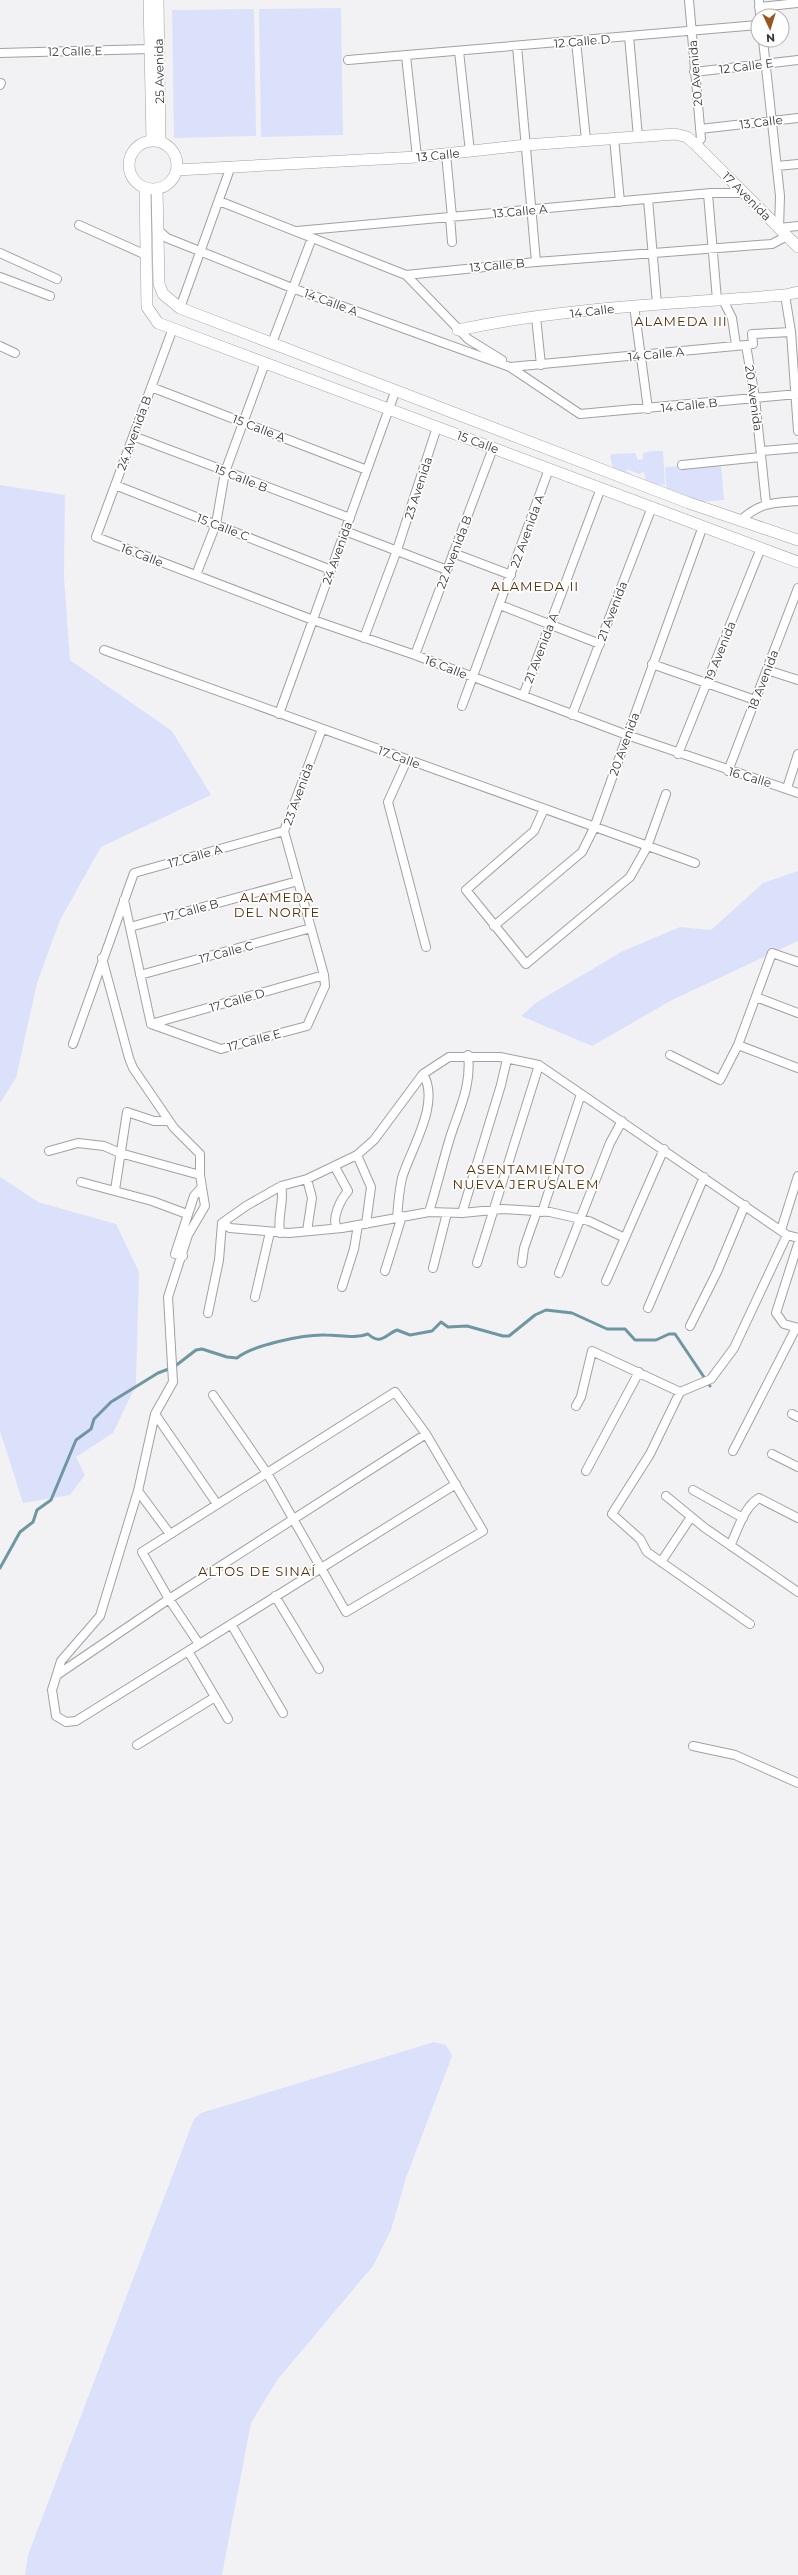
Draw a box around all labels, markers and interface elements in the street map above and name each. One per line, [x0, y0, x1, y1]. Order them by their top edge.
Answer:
north arrow [750, 8, 790, 48]
street label: 12 Calle D [553, 31, 611, 51]
text: N [766, 31, 776, 45]
street label: 25 Avenida [151, 38, 167, 104]
street label: 20 Avenida [685, 39, 705, 107]
street label: 12 Calle E [48, 43, 102, 59]
street label: 12 Calle E [718, 55, 774, 77]
street label: 13 Calle [739, 112, 783, 132]
street label: 13 Calle [416, 145, 460, 165]
street label: 17 Avenida [719, 168, 775, 224]
street label: 13 Calle A [492, 201, 549, 221]
street label: 13 Calle B [469, 255, 525, 275]
street label: 14 Calle A [302, 285, 360, 319]
street label: 14 Calle [569, 301, 615, 321]
district label: ALAMEDA III [634, 313, 728, 329]
street label: 14 Calle A [627, 344, 685, 364]
street label: 20 Avenida [742, 364, 766, 432]
street label: 24 Avenida B [114, 394, 154, 472]
street label: 14 Calle B [660, 395, 718, 415]
street label: 15 Calle A [231, 411, 288, 445]
street label: 15 Calle [455, 428, 501, 456]
street label: 23 Avenida [401, 455, 435, 521]
street label: 15 Calle B [212, 461, 270, 495]
street label: 22 Avenida A [507, 492, 547, 570]
street label: 15 Calle C [195, 510, 252, 544]
street label: 22 Avenida B [433, 513, 475, 591]
street label: 24 Avenida [319, 519, 355, 587]
street label: 16 Calle [119, 540, 165, 570]
district label: ALAMEDA II [491, 578, 579, 594]
street label: 21 Avenida [594, 579, 630, 643]
street label: 21 Avenida A [521, 610, 561, 685]
street label: 19 Avenida [701, 619, 739, 683]
street label: 18 Avenida [745, 648, 781, 712]
street label: 16 Calle [423, 652, 469, 682]
street label: 20 Avenida [606, 710, 642, 778]
street label: 17 Calle [376, 742, 422, 772]
street label: 23 Avenida [280, 761, 316, 827]
street label: 16 Calle [727, 764, 773, 790]
street label: 17 Calle A [166, 841, 224, 871]
district label: ALAMEDA DEL NORTE [234, 889, 320, 920]
street label: 17 Calle B [162, 896, 220, 924]
street label: 17 Calle C [197, 937, 255, 966]
street label: 17 Calle D [208, 985, 266, 1015]
street label: 17 Calle E [226, 1026, 282, 1054]
district label: ASENTAMIENTO NUEVA JERUSALEM [453, 1161, 599, 1192]
district label: ALTOS DE SINAÍ [198, 1563, 316, 1579]

